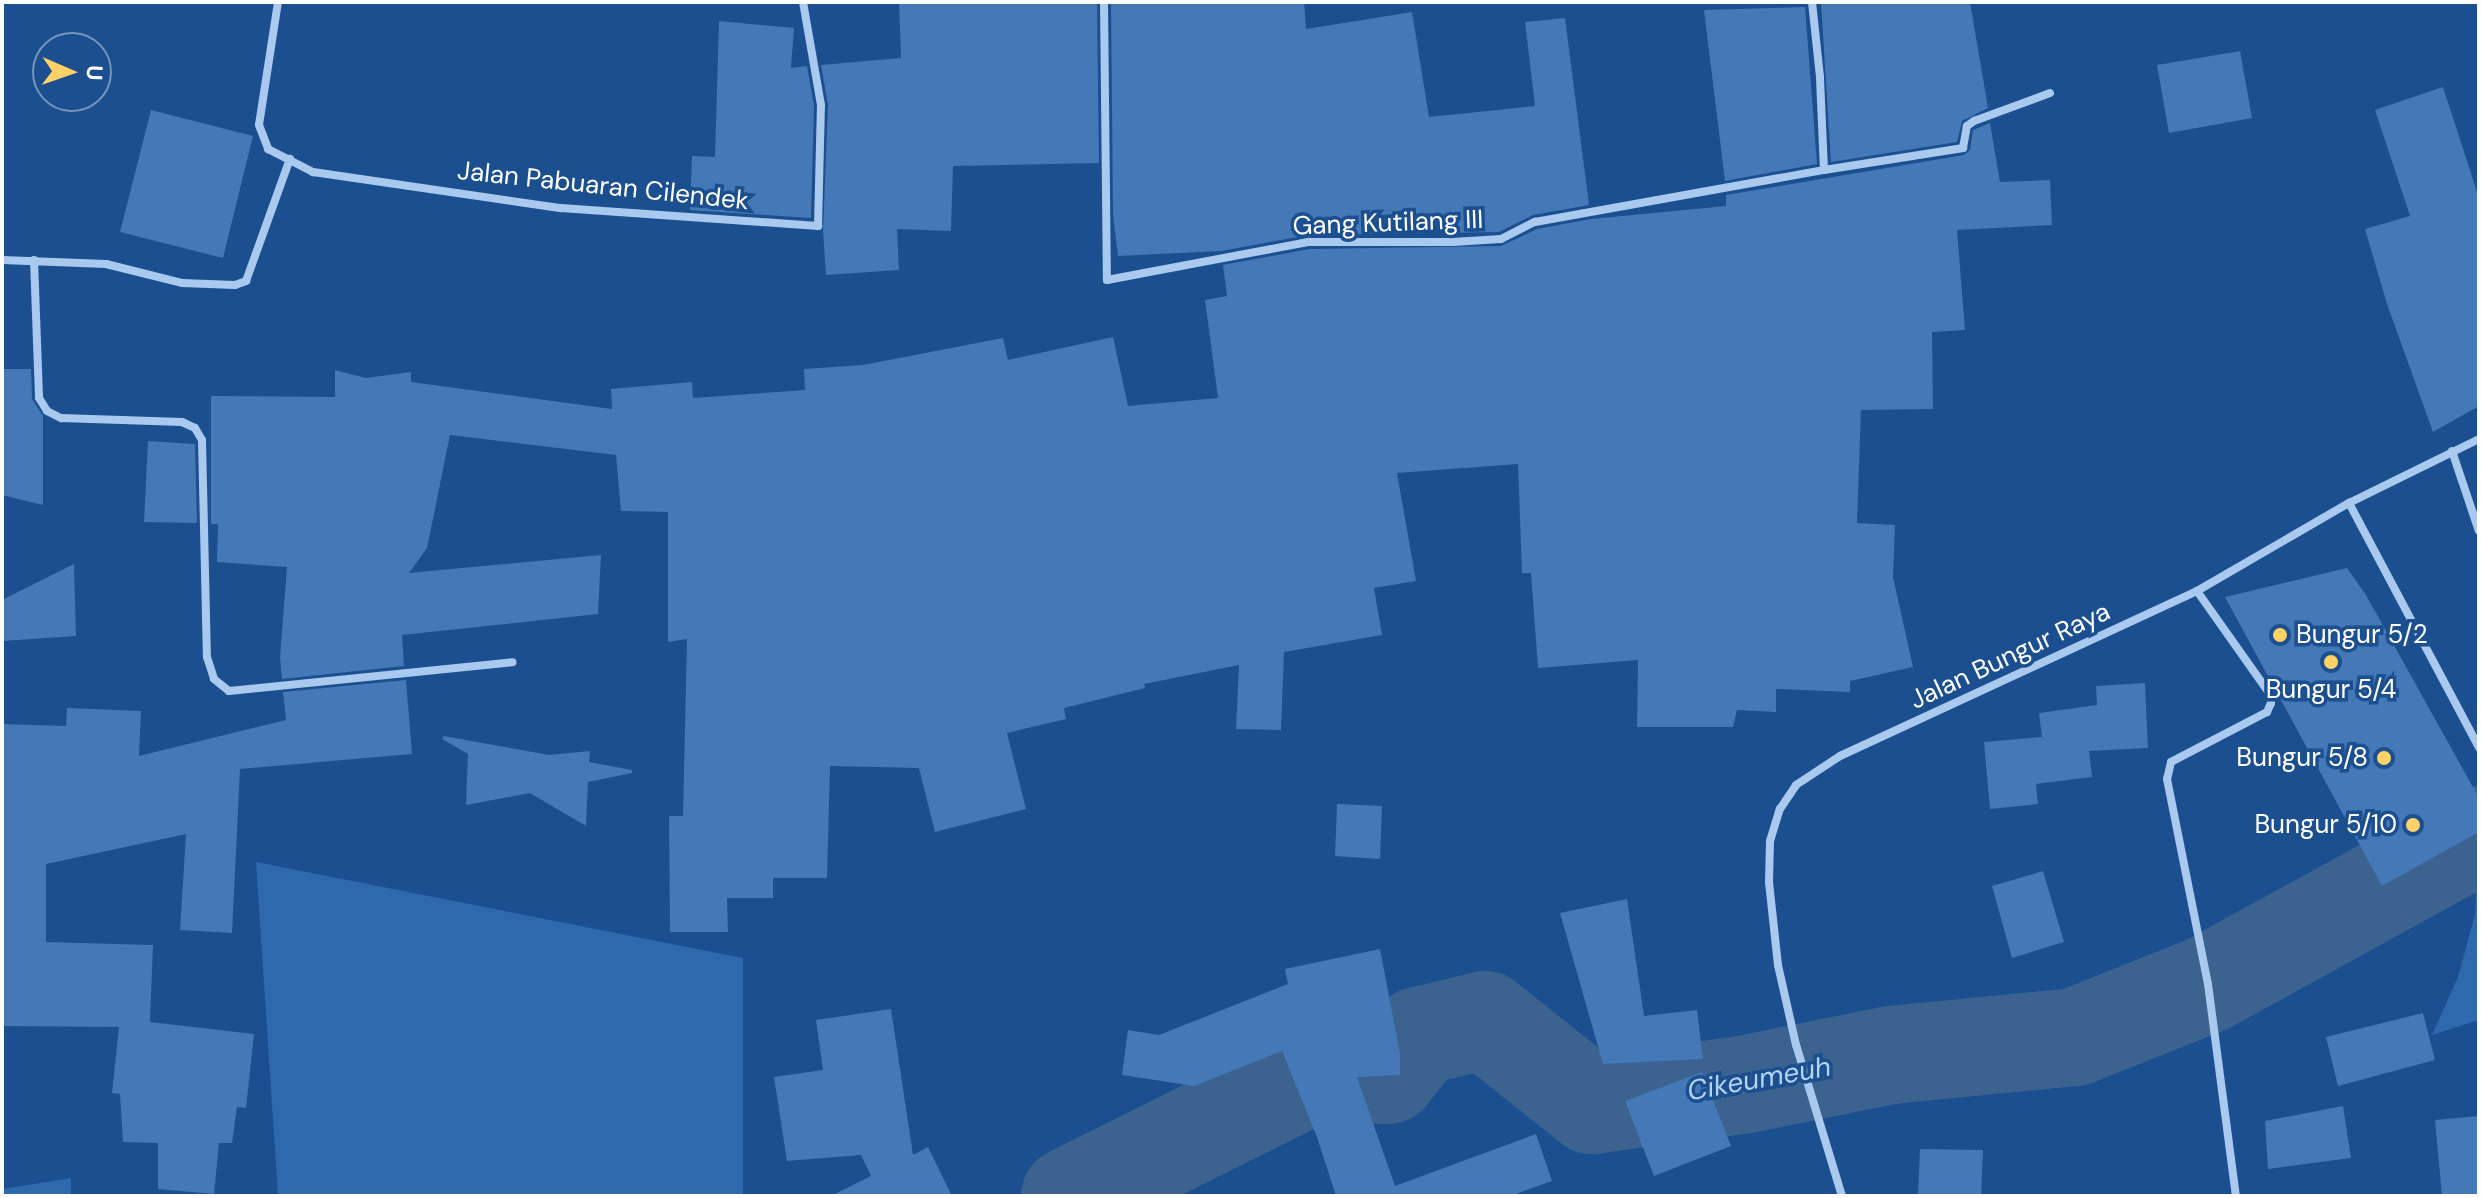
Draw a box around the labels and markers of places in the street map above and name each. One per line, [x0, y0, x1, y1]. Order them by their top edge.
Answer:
place label: Bungur 5/2 [2296, 619, 2428, 651]
marker: Bungur 5/2 [2271, 626, 2289, 644]
marker: Bungur 5/4 [2322, 653, 2340, 671]
place label: Bungur 5/4 [2266, 674, 2396, 706]
place label: Bungur 5/8 [2236, 742, 2368, 774]
marker: Bungur 5/8 [2375, 749, 2393, 767]
place label: Bungur 5/10 [2254, 809, 2397, 841]
marker: Bungur 5/10 [2404, 816, 2422, 834]

